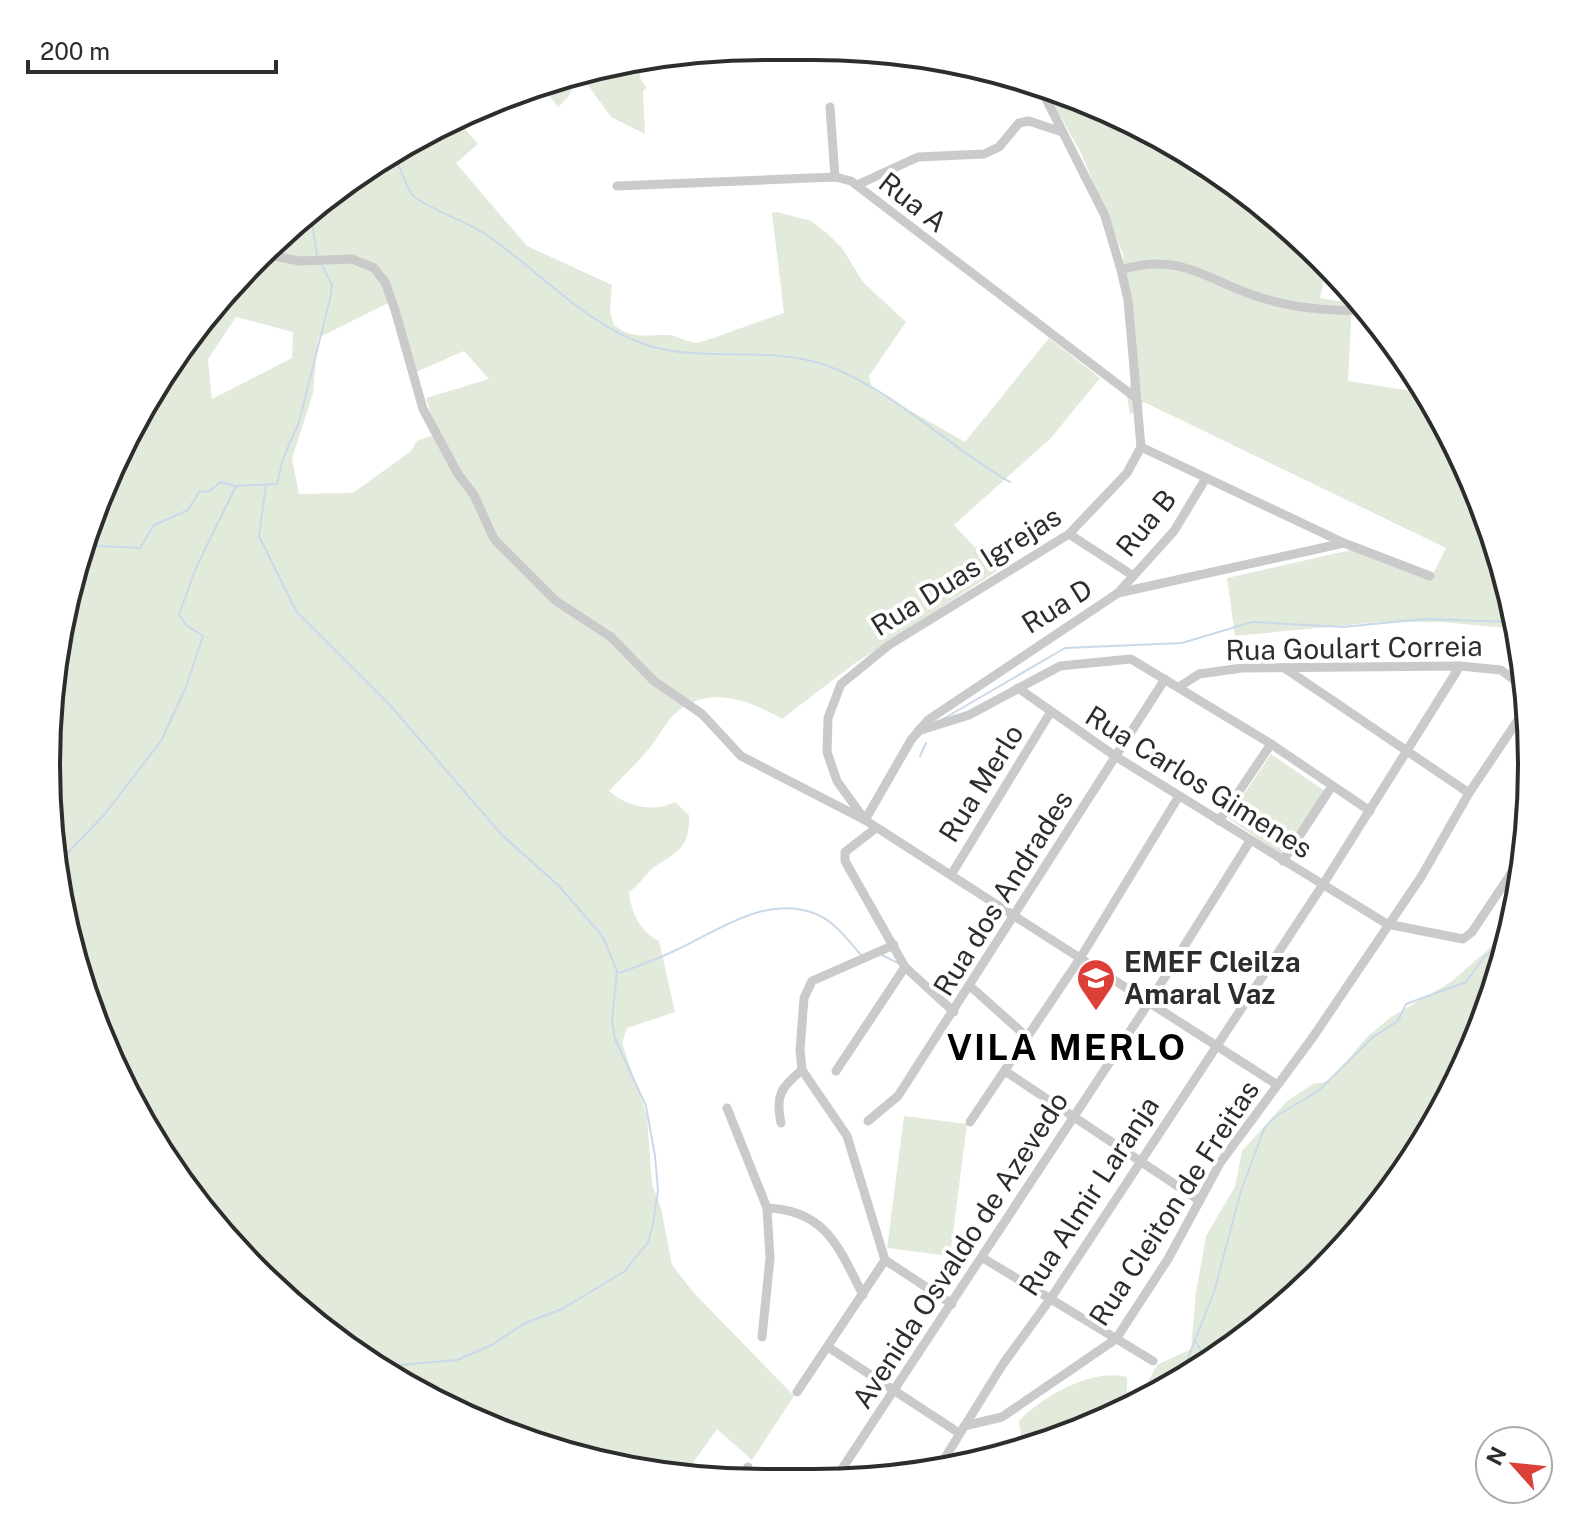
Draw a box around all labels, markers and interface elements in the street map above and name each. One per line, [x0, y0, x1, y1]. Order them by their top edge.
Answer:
scale bar [28, 24, 276, 74]
text: 200 m [40, 37, 110, 65]
street label: Rua A [873, 165, 954, 238]
street label: Rua B [1109, 483, 1182, 563]
street label: Rua Duas Igrejas [865, 499, 1067, 643]
street label: Rua D [1016, 571, 1098, 641]
street label: Rua Goulart Correia [1225, 629, 1483, 666]
street label: Rua Carlos Gimenes [1080, 698, 1319, 865]
street label: Rua Merlo [932, 718, 1030, 848]
street label: Rua dos Andrades [926, 784, 1079, 1001]
place label: EMEF Cleilza Amaral Vaz [1124, 945, 1301, 1010]
school or university icon: EMEF Cleilza Amaral Vaz [1075, 957, 1117, 1012]
district label: VILA MERLO [947, 1026, 1187, 1068]
street label: Rua Cleiton de Freitas [1082, 1074, 1265, 1332]
street label: Avenida Osvaldo de Azevedo [845, 1085, 1074, 1414]
street label: Rua Almir Laranja [1012, 1090, 1165, 1301]
north arrow [1474, 1425, 1554, 1505]
text: N [1481, 1442, 1512, 1469]

